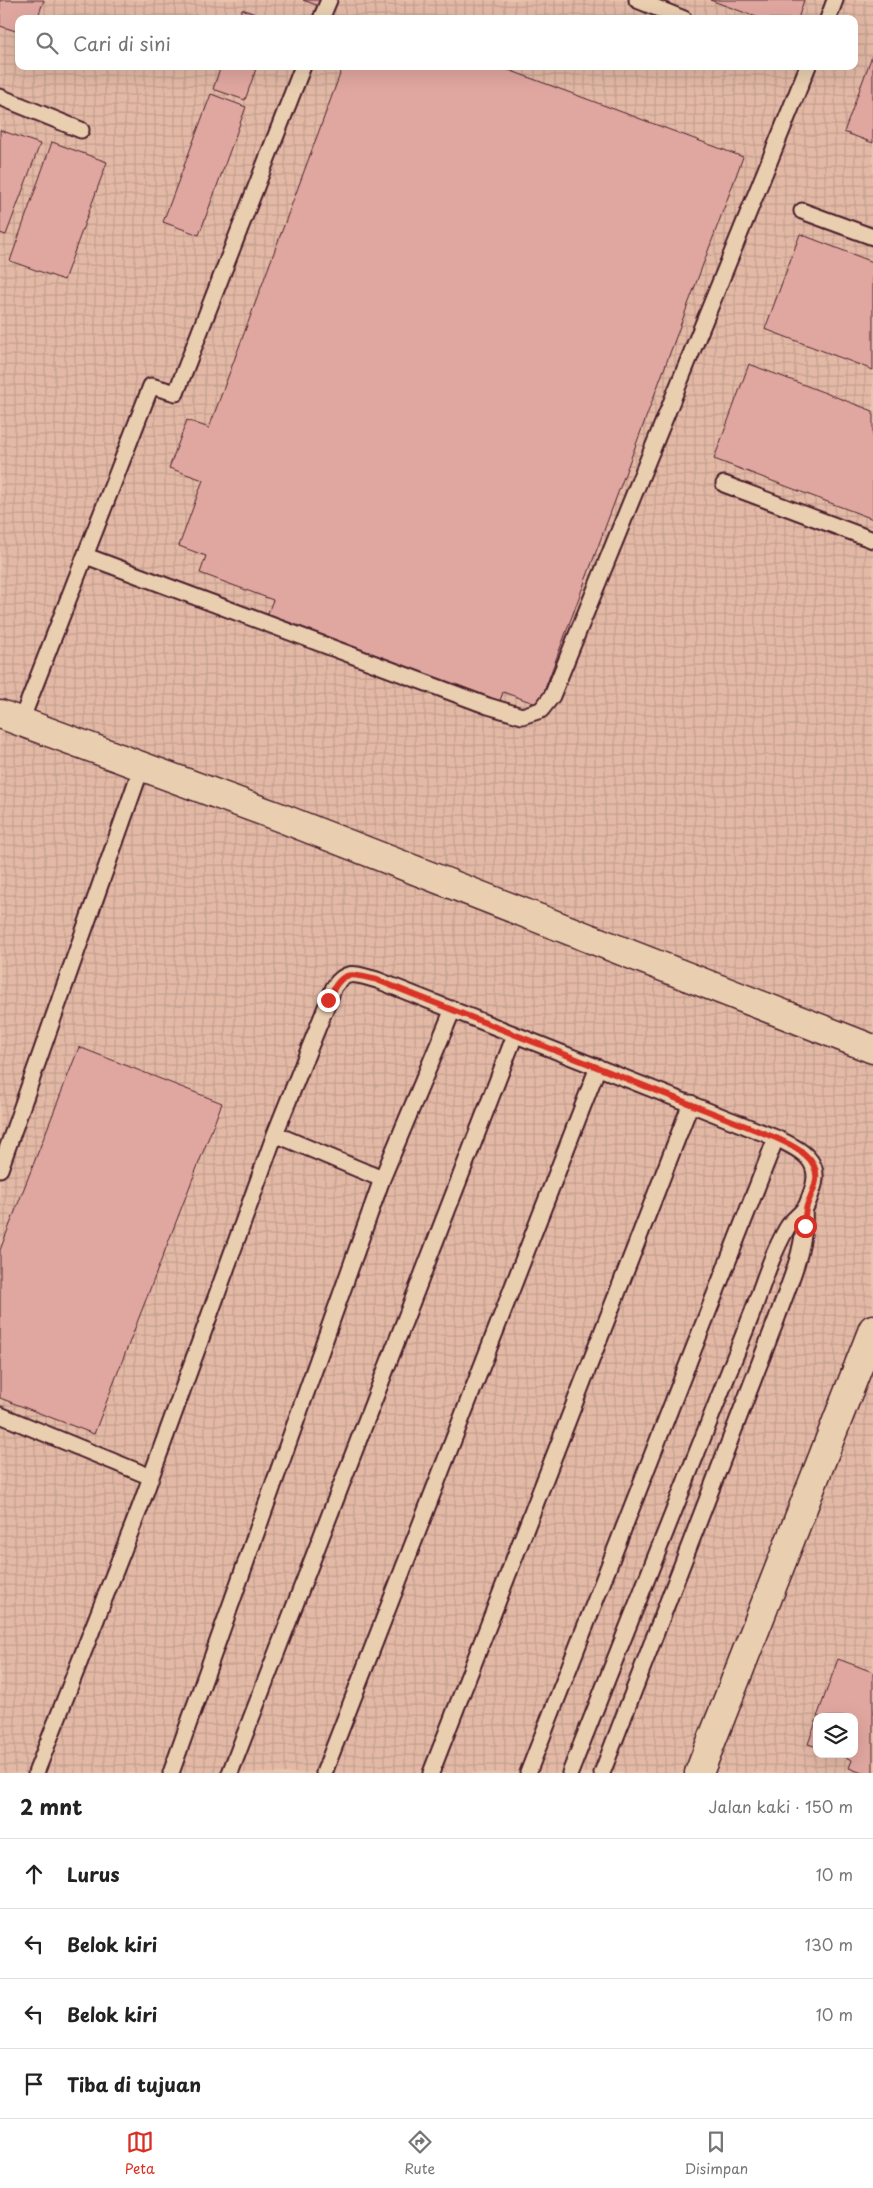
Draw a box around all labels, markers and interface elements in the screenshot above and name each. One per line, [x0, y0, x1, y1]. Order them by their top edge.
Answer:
search box [15, 15, 858, 70]
icon: search [33, 29, 61, 57]
text: Cari di sini [73, 29, 171, 57]
route end [317, 989, 340, 1012]
route start [794, 1215, 817, 1238]
map controls [813, 1713, 858, 1758]
button: layers [813, 1713, 858, 1758]
text: 2 mnt [20, 1790, 82, 1822]
text: Jalan kaki · 150 m [709, 1794, 853, 1818]
icon: ahead [20, 1860, 48, 1888]
text: Lurus [67, 1860, 120, 1888]
text: 10 m [816, 1862, 853, 1886]
icon: left [20, 1930, 48, 1958]
text: Belok kiri [67, 1930, 157, 1958]
text: 130 m [805, 1932, 853, 1956]
icon: left [20, 2000, 48, 2028]
text: Belok kiri [67, 2000, 157, 2028]
text: 10 m [816, 2002, 853, 2026]
icon: arrive [20, 2070, 48, 2098]
text: Tiba di tujuan [67, 2070, 201, 2098]
tab: Peta [125, 2128, 155, 2179]
tab: Rute [404, 2128, 435, 2179]
tab: Disimpan [684, 2128, 748, 2179]

